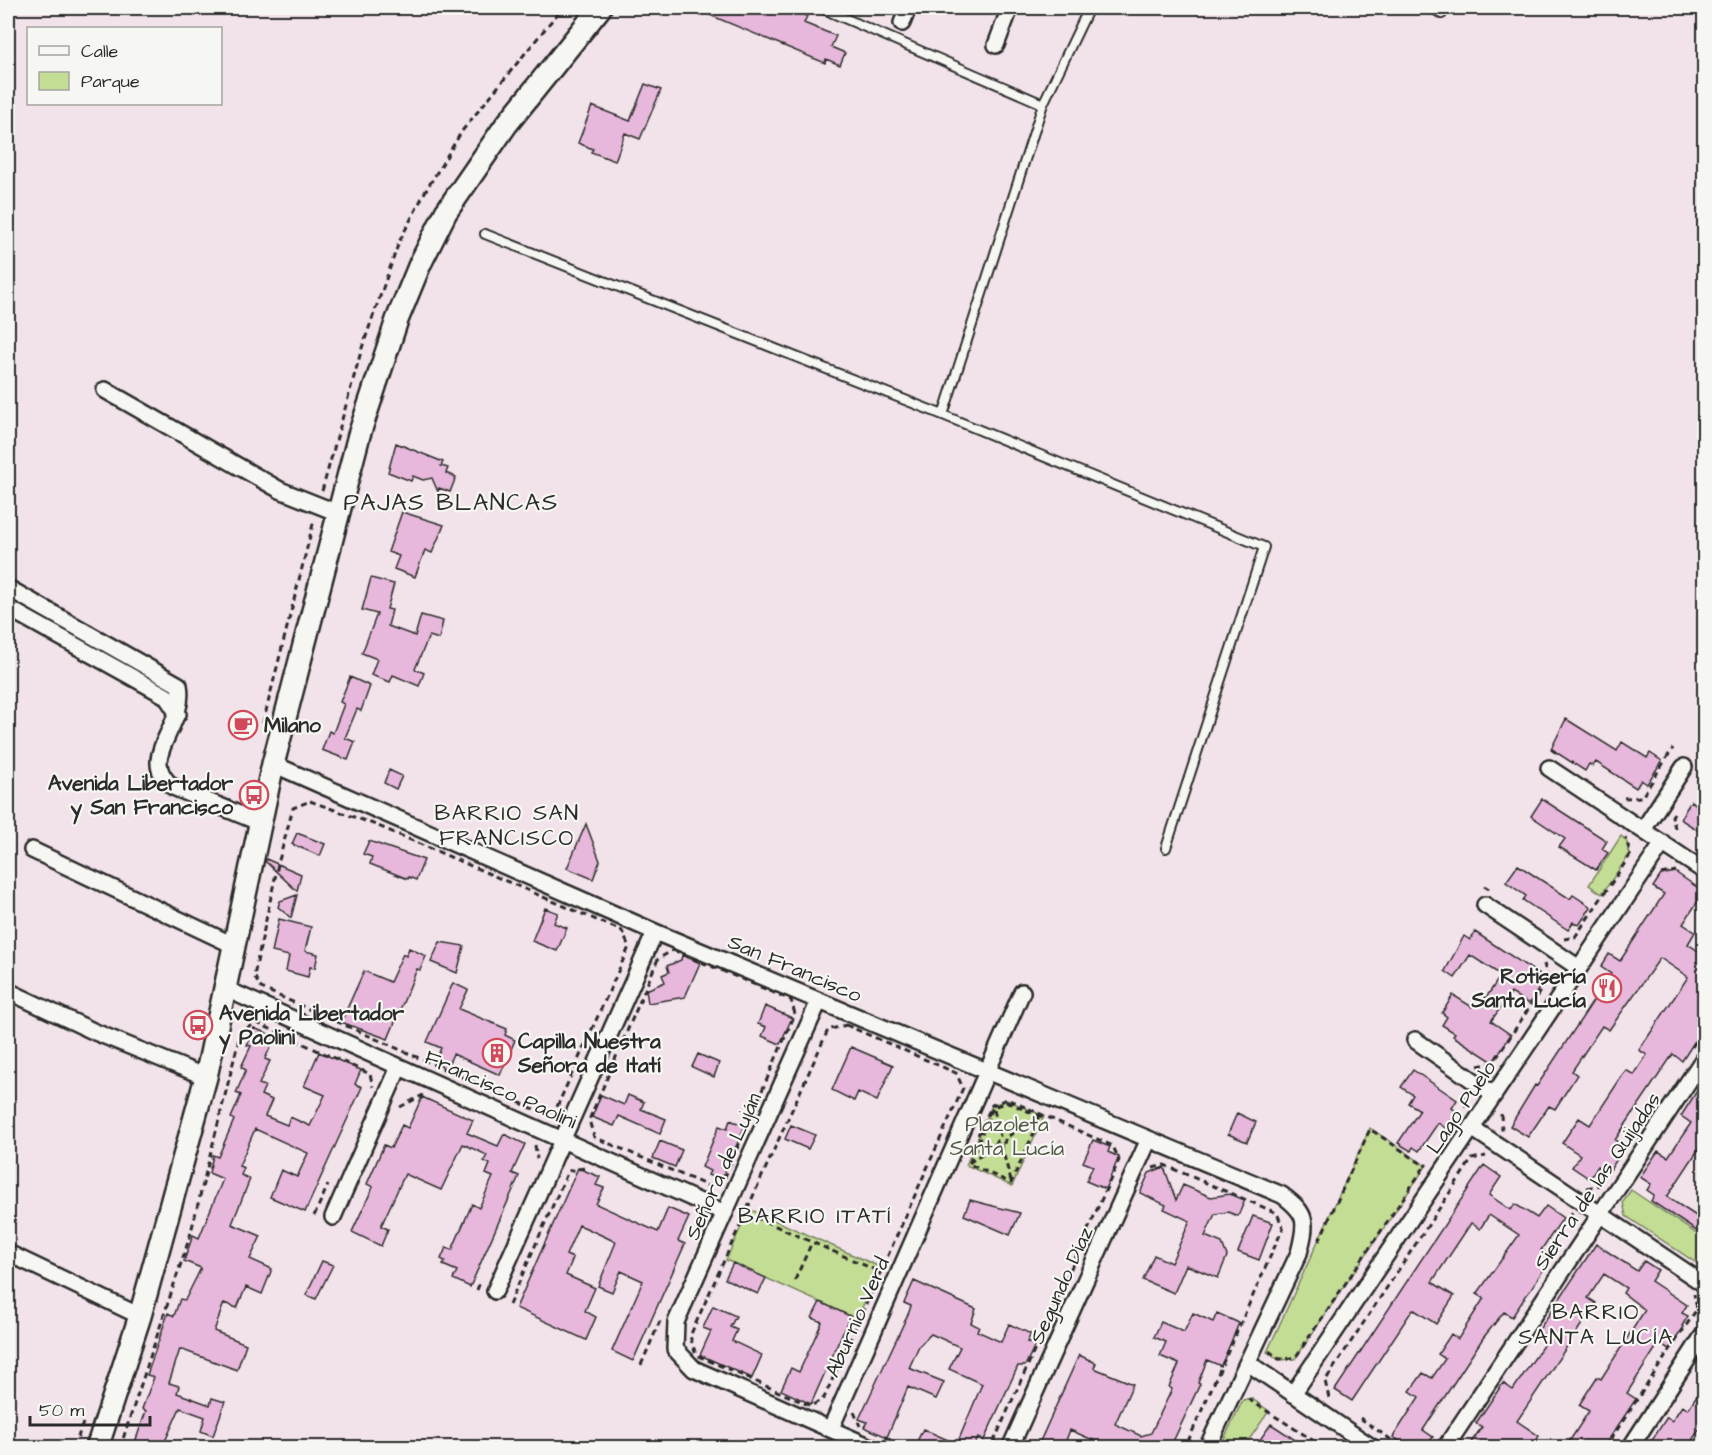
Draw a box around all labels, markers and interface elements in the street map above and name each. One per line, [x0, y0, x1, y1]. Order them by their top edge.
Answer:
legend [27, 27, 222, 105]
text: Calle [81, 39, 119, 64]
text: Parque [81, 69, 140, 94]
district label: PAJAS BLANCAS [343, 486, 559, 520]
cafe icon: Milano [227, 709, 259, 741]
place label: Milano [264, 711, 321, 740]
place label: Avenida Libertador y San Francisco [48, 769, 233, 825]
bus stop icon: Avenida Libertador y San Francisco [238, 779, 270, 811]
district label: BARRIO SAN FRANCISCO [434, 798, 580, 854]
street label: San Francisco [724, 927, 866, 1010]
place label: Rotisería Santa Lucía [1470, 962, 1586, 1015]
restaurant icon: Rotisería Santa Lucía [1591, 972, 1623, 1004]
place label: Avenida Libertador y Paolini [219, 999, 404, 1055]
bus stop icon: Avenida Libertador y Paolini [182, 1009, 214, 1041]
place label: Capilla Nuestra Señora de Itatí [517, 1027, 661, 1080]
building icon: Capilla Nuestra Señora de Itatí [481, 1037, 513, 1069]
street label: Francisco Paolini [420, 1043, 582, 1136]
street label: Lago Puelo [1420, 1055, 1505, 1161]
street label: Sierra de las Quijadas [1527, 1087, 1668, 1276]
street label: Señora de Luján [678, 1088, 769, 1245]
park label: Plazoleta Santa Lucía [950, 1110, 1065, 1163]
district label: BARRIO ITATÍ [738, 1201, 892, 1232]
street label: Segundo Díaz [1023, 1221, 1102, 1349]
street label: Aburnio Verd [818, 1253, 897, 1382]
district label: BARRIO SANTA LUCÍA [1518, 1297, 1674, 1353]
scale bar [30, 1389, 150, 1427]
text: 50 m [39, 1398, 84, 1423]

